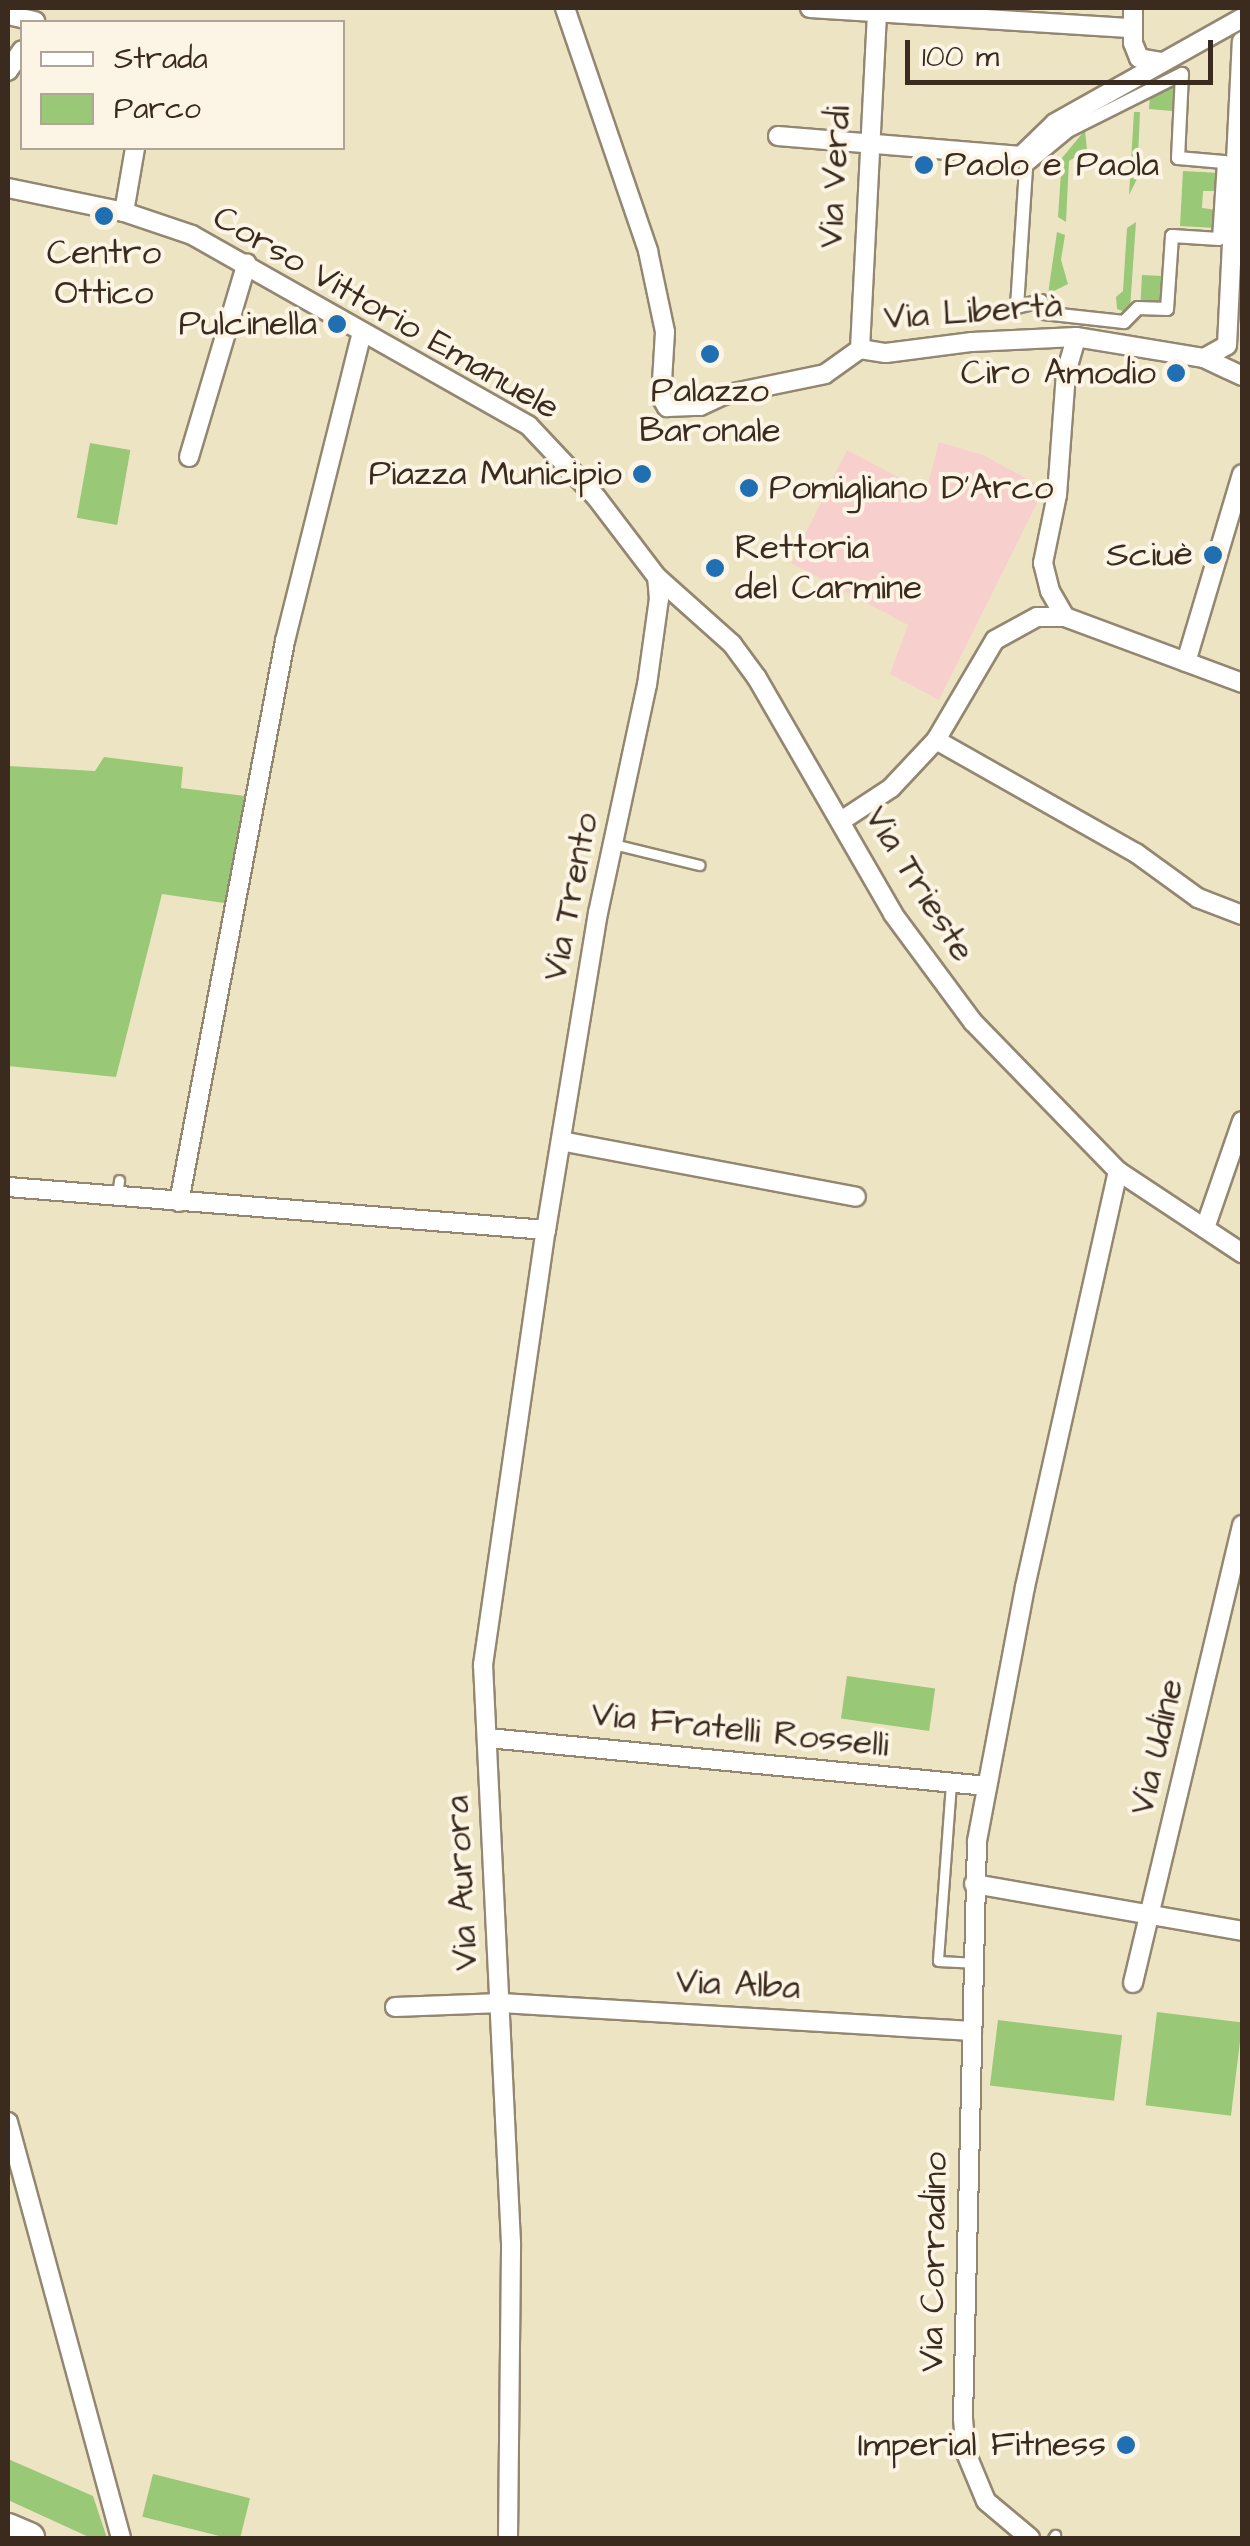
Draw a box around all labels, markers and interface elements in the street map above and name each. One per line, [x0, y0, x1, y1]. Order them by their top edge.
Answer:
legend [20, 20, 345, 150]
scale bar [910, 20, 1218, 82]
text: 100 m [922, 36, 999, 78]
text: Strada [114, 38, 208, 80]
text: Parco [114, 88, 201, 130]
street label: Via Verdi [810, 105, 860, 249]
place label: Paolo e Paola [944, 144, 1159, 186]
marker: Paolo e Paola [913, 154, 935, 176]
street label: Corso Vittorio Emanuele [205, 197, 567, 429]
marker: Centro Ottico [93, 205, 115, 227]
place label: Centro Ottico [47, 232, 161, 314]
street label: Via Libertà [883, 285, 1063, 339]
place label: Pulcinella [179, 303, 317, 345]
marker: Pulcinella [326, 313, 348, 335]
marker: Palazzo Baronale [699, 343, 721, 365]
place label: Ciro Amodio [961, 352, 1156, 394]
marker: Ciro Amodio [1165, 362, 1187, 384]
place label: Palazzo Baronale [639, 370, 781, 452]
place label: Piazza Municipio [369, 453, 622, 495]
marker: Piazza Municipio [631, 463, 653, 485]
place label: Pomigliano D'Arco [769, 467, 1053, 509]
marker: Pomigliano D'Arco [738, 477, 760, 499]
place label: Rettoria del Carmine [735, 527, 922, 609]
place label: Sciuè [1106, 534, 1193, 576]
marker: Sciuè [1202, 544, 1224, 566]
marker: Rettoria del Carmine [704, 557, 726, 579]
street label: Via Trieste [855, 799, 983, 969]
street label: Via Trento [534, 809, 608, 985]
street label: Via Udine [1121, 1675, 1193, 1819]
street label: Via Fratelli Rosselli [589, 1693, 891, 1767]
street label: Via Aurora [436, 1794, 488, 1972]
street label: Via Alba [675, 1961, 801, 2009]
street label: Via Corradino [911, 2151, 957, 2373]
place label: Imperial Fitness [858, 2424, 1106, 2466]
marker: Imperial Fitness [1115, 2434, 1137, 2456]

